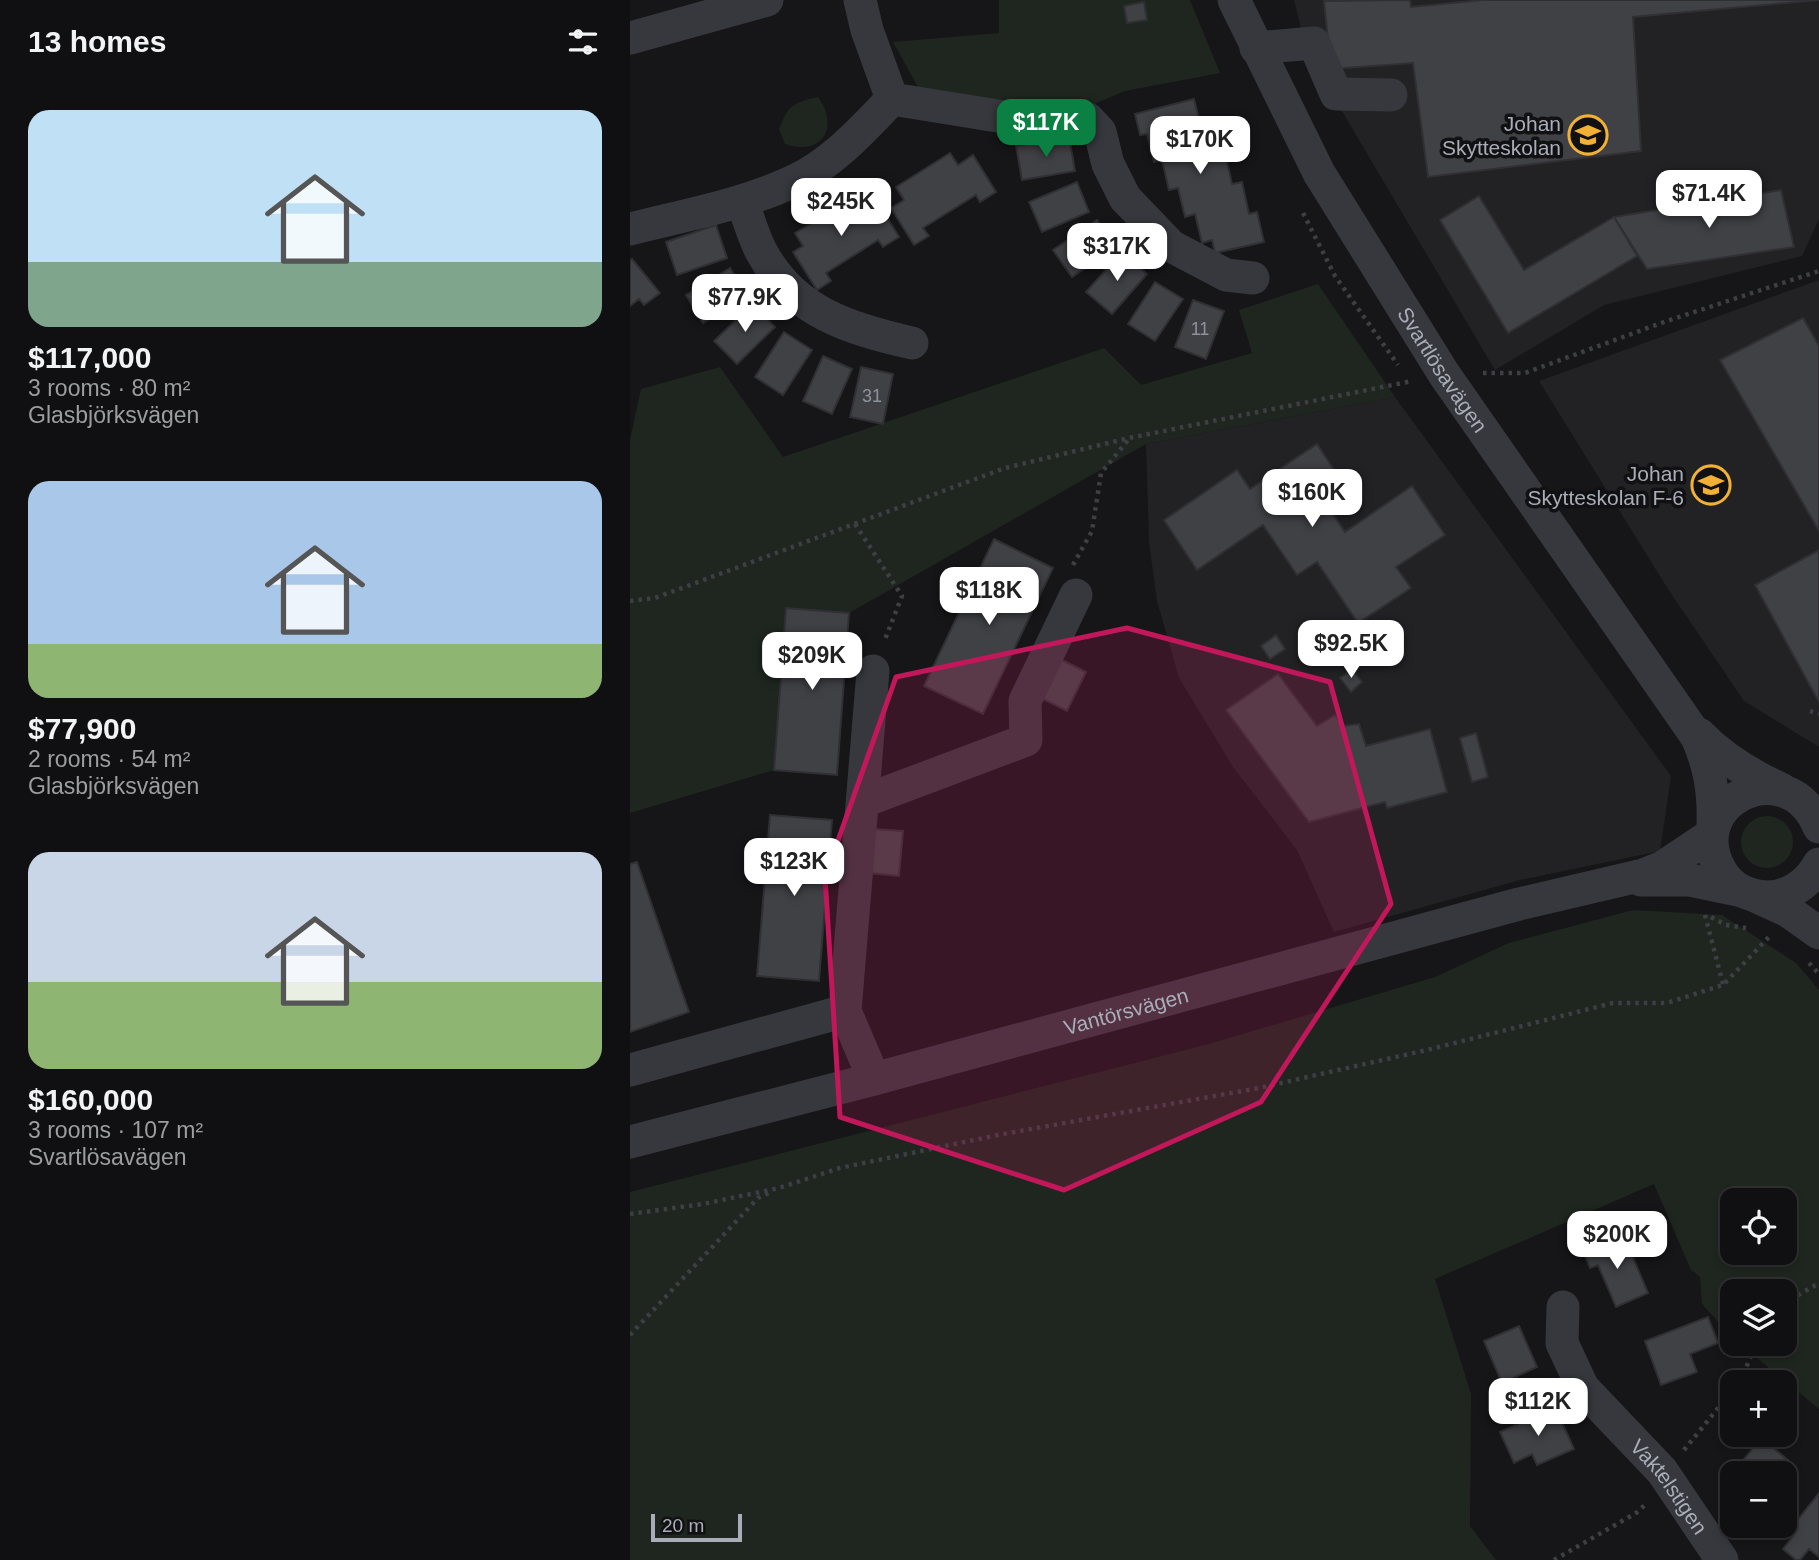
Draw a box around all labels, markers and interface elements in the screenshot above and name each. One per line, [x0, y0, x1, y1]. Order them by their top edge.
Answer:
icon: filters [564, 23, 602, 61]
text: 13 homes [28, 25, 166, 58]
pin: $117K [997, 100, 1095, 159]
text: $117K [1013, 109, 1079, 135]
place label: Johan Skytteskolan [1442, 112, 1561, 159]
school or university icon: Johan Skytteskolan [1567, 114, 1609, 156]
pin: $170K [1151, 116, 1249, 176]
text: $170K [1166, 126, 1234, 152]
icon: home [252, 156, 378, 282]
pin: $71.4K [1652, 170, 1766, 230]
pin: $245K [792, 178, 890, 238]
text: $71.4K [1672, 180, 1746, 206]
text: $245K [807, 188, 875, 214]
pin: $317K [1068, 224, 1166, 283]
text: $317K [1083, 233, 1151, 259]
pin: $77.9K [688, 274, 802, 334]
text: $77.9K [708, 284, 782, 310]
street label: Svartlösavägen [1394, 303, 1492, 436]
house number: 11 [1191, 319, 1209, 339]
text: $117,000 [28, 341, 151, 374]
text: 3 rooms · 80 m² [28, 375, 190, 401]
house number: 31 [862, 386, 882, 406]
text: Glasbjörksvägen [28, 402, 199, 428]
place label: Johan Skytteskolan F-6 [1528, 462, 1684, 509]
school or university icon: Johan Skytteskolan F-6 [1690, 464, 1732, 506]
pin: $160K [1263, 470, 1361, 529]
text: $160K [1278, 479, 1346, 505]
icon: home [252, 527, 378, 653]
pin: $118K [940, 568, 1038, 627]
text: $118K [956, 577, 1022, 603]
pin: $92.5K [1294, 620, 1408, 680]
text: $92.5K [1314, 630, 1388, 656]
pin: $209K [763, 632, 861, 692]
text: $209K [778, 642, 846, 668]
text: $77,900 [28, 712, 136, 745]
text: 2 rooms · 54 m² [28, 746, 190, 772]
text: Glasbjörksvägen [28, 773, 199, 799]
pin: $123K [745, 838, 843, 898]
text: $123K [760, 848, 828, 874]
icon: home [252, 898, 378, 1024]
street label: Vantörsvägen [1061, 983, 1191, 1039]
text: $160,000 [28, 1083, 153, 1116]
text: 3 rooms · 107 m² [28, 1117, 203, 1143]
text: Svartlösavägen [28, 1144, 187, 1170]
map controls [1720, 1188, 1797, 1538]
button: locate [1720, 1188, 1797, 1265]
pin: $200K [1568, 1212, 1666, 1271]
text: $200K [1583, 1221, 1651, 1247]
button: layers [1720, 1279, 1797, 1356]
button: + [1720, 1370, 1797, 1447]
pin: $112K [1489, 1378, 1587, 1438]
text: $112K [1505, 1388, 1571, 1414]
street label: Vaktelstigen [1626, 1434, 1712, 1538]
button: − [1720, 1461, 1797, 1538]
scale bar [651, 1511, 742, 1543]
text: 20 m [662, 1515, 704, 1536]

